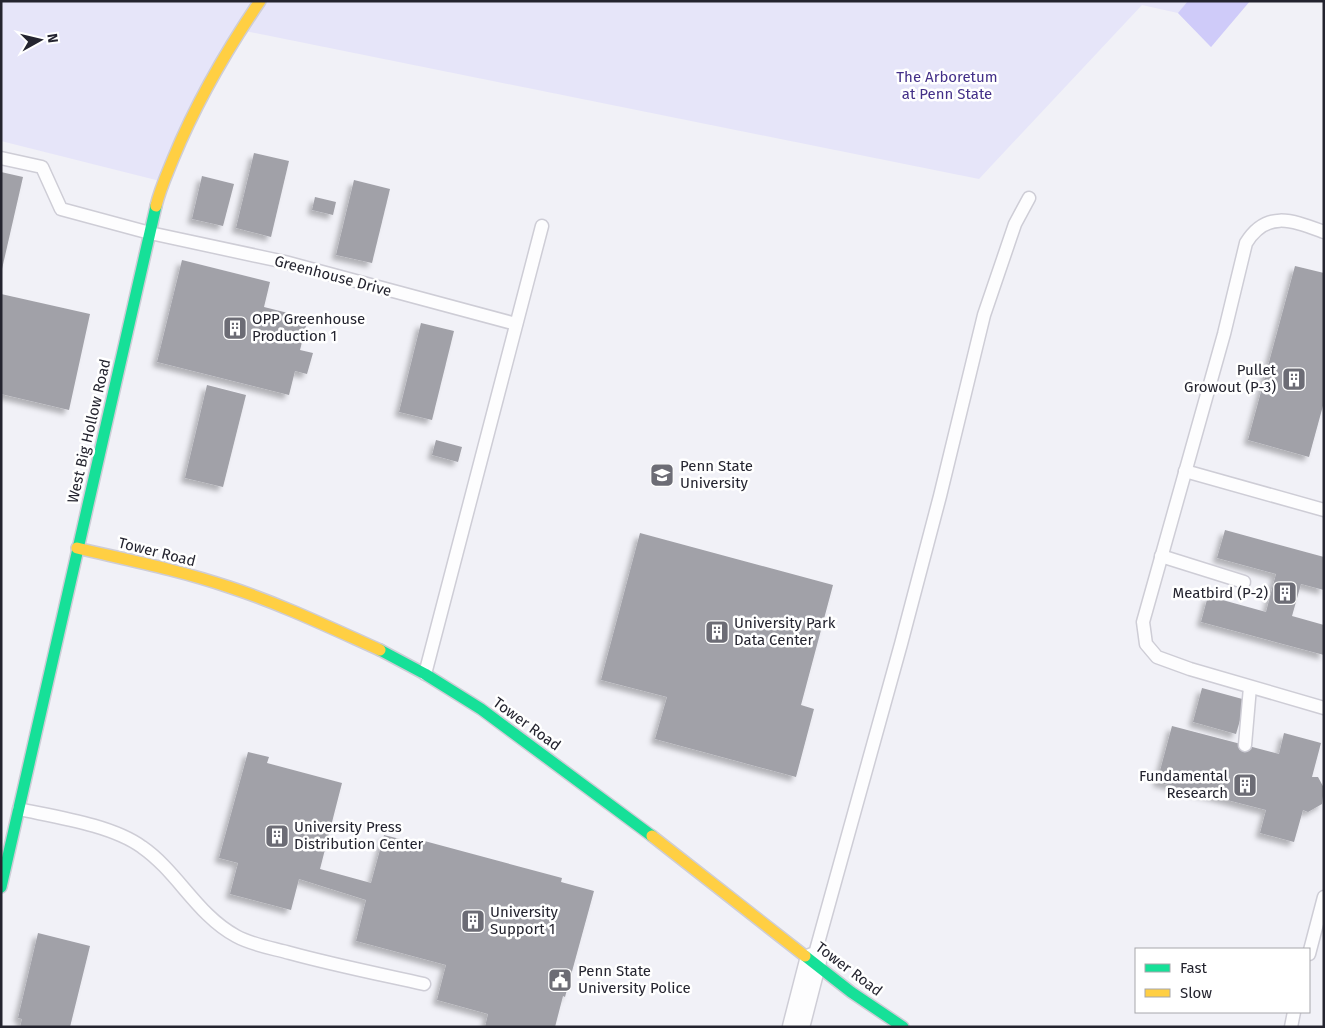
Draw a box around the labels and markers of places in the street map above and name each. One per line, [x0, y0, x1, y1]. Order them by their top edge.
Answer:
place label: OPP Greenhouse Production 1 [252, 310, 365, 345]
building icon: OPP Greenhouse Production 1 [222, 315, 248, 341]
place label: Pullet Growout (P-3) [1184, 361, 1277, 396]
building icon: Pullet Growout (P-3) [1281, 366, 1307, 392]
place label: Penn State University [680, 457, 753, 492]
school or university icon: Penn State University [649, 462, 675, 488]
building icon: Meatbird (P-2) [1272, 580, 1298, 606]
place label: Meatbird (P-2) [1173, 584, 1268, 602]
place label: University Park Data Center [734, 614, 836, 649]
building icon: University Park Data Center [704, 619, 730, 645]
place label: Fundamental Research [1139, 767, 1229, 802]
building icon: Fundamental Research [1232, 772, 1258, 798]
place label: University Press Distribution Center [294, 818, 424, 853]
building icon: University Press Distribution Center [264, 823, 290, 849]
place label: University Support 1 [490, 903, 559, 938]
building icon: University Support 1 [460, 908, 486, 934]
place label: Penn State University Police [578, 962, 691, 997]
public building icon: Penn State University Police [547, 967, 573, 993]

